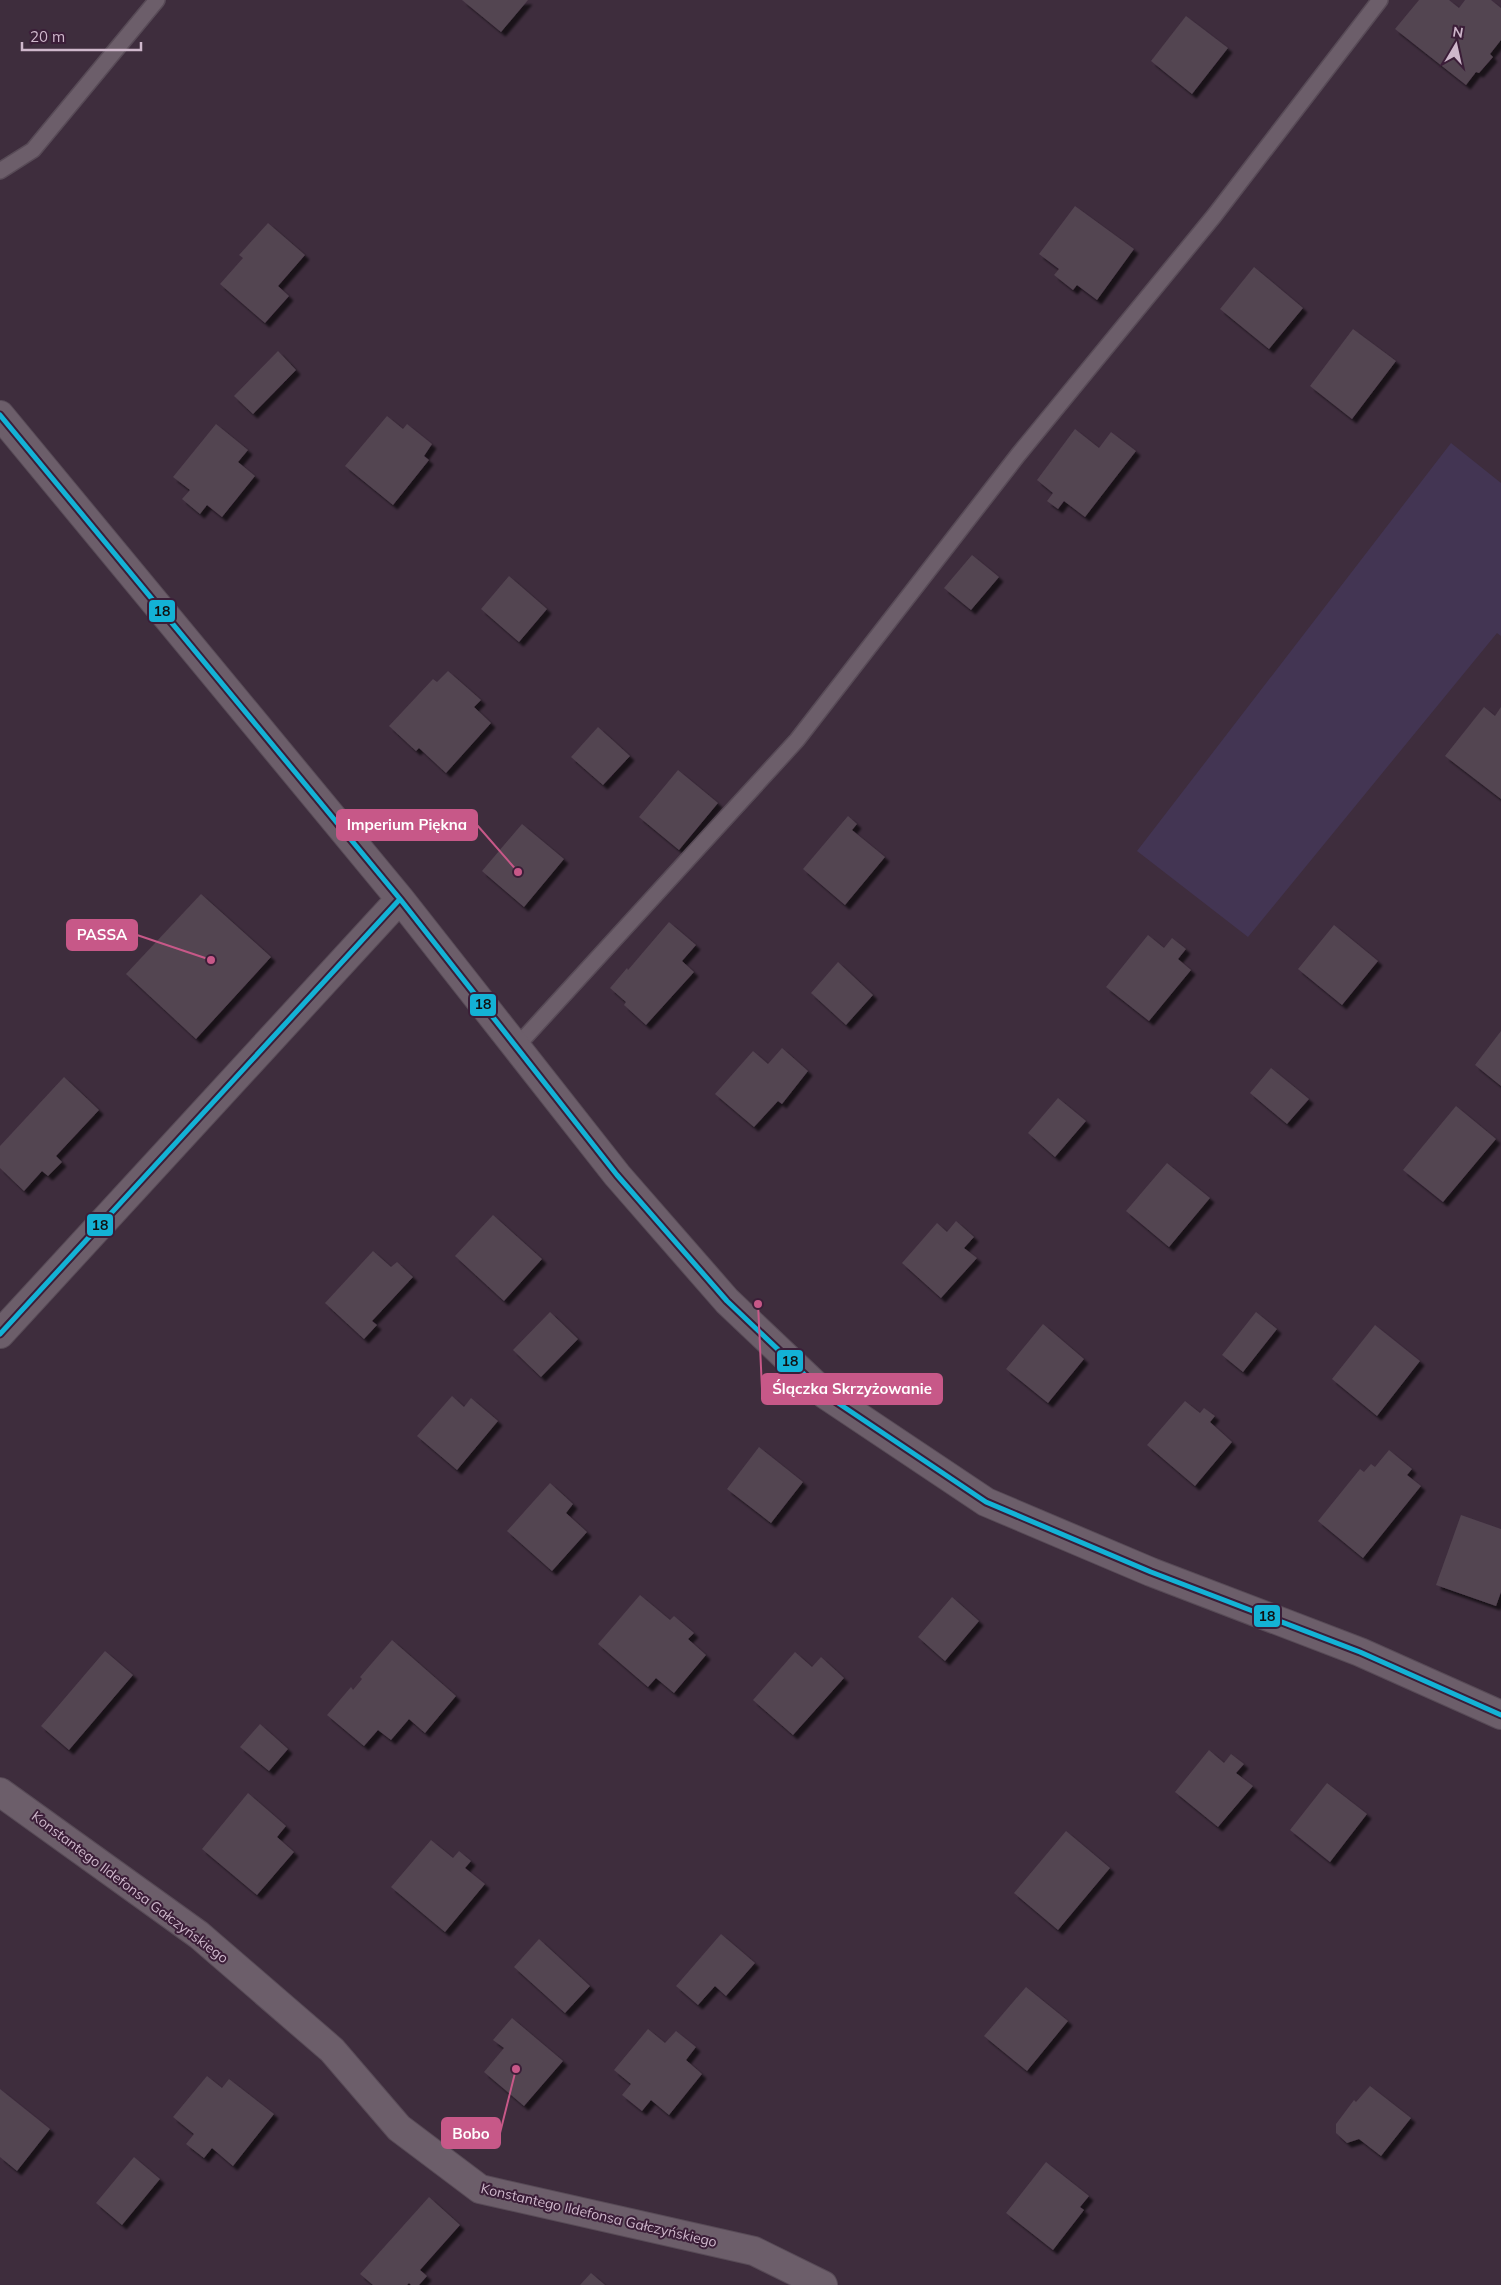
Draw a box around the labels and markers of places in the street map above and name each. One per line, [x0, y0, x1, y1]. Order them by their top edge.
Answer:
callout: Imperium Piękna [337, 810, 477, 840]
callout: PASSA [67, 920, 137, 950]
callout: Ślączka Skrzyżowanie [762, 1374, 942, 1404]
callout: Bobo [442, 2118, 500, 2148]

